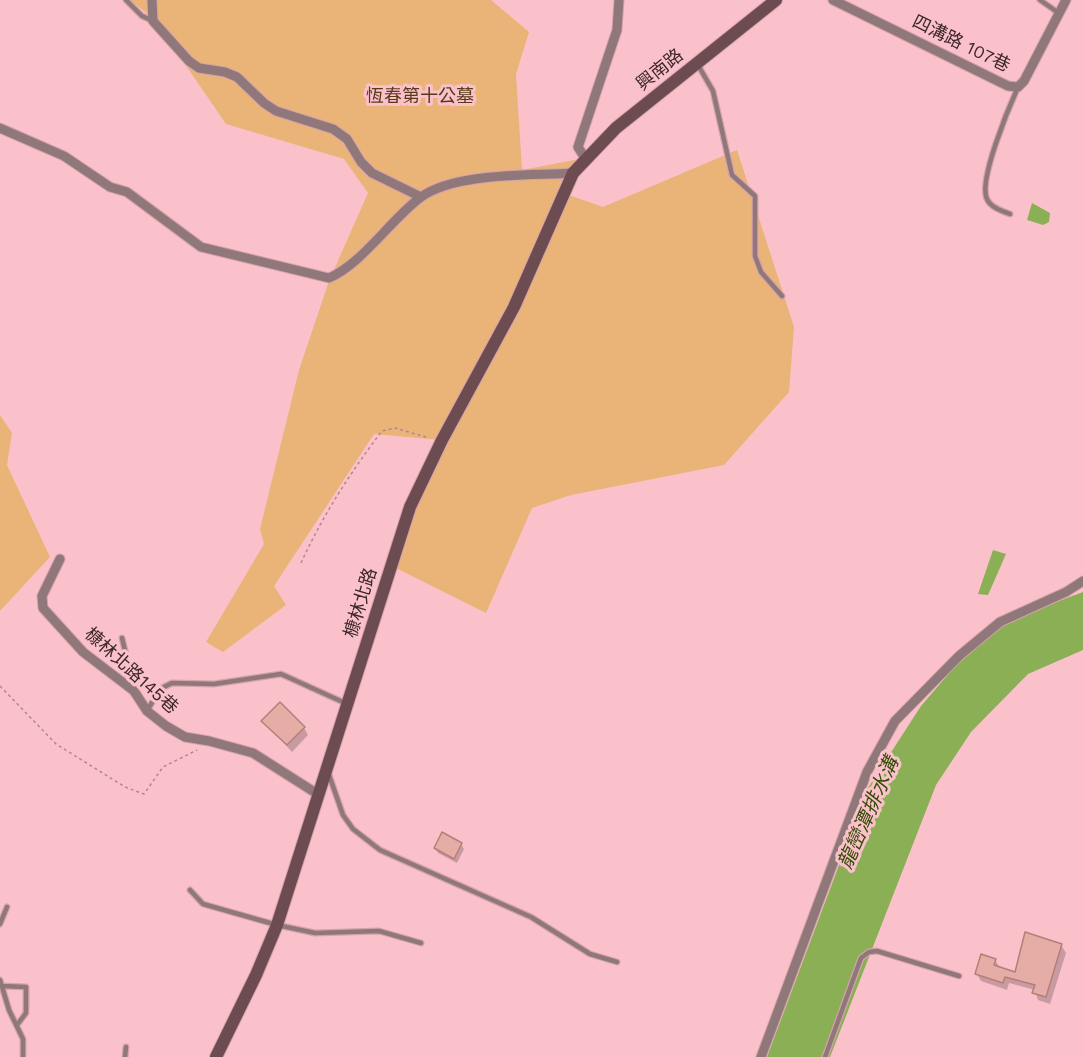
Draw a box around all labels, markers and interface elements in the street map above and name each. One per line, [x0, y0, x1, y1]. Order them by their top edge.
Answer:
street label: 四溝路 107巷 [909, 11, 1013, 77]
street label: 興南路 [632, 45, 688, 95]
park label: 恆春第十公墓 [366, 86, 474, 108]
street label: 槺林北路 [340, 565, 382, 641]
street label: 槺林北路145巷 [80, 623, 182, 719]
water label: 龍巒潭排水溝 [834, 753, 904, 873]

